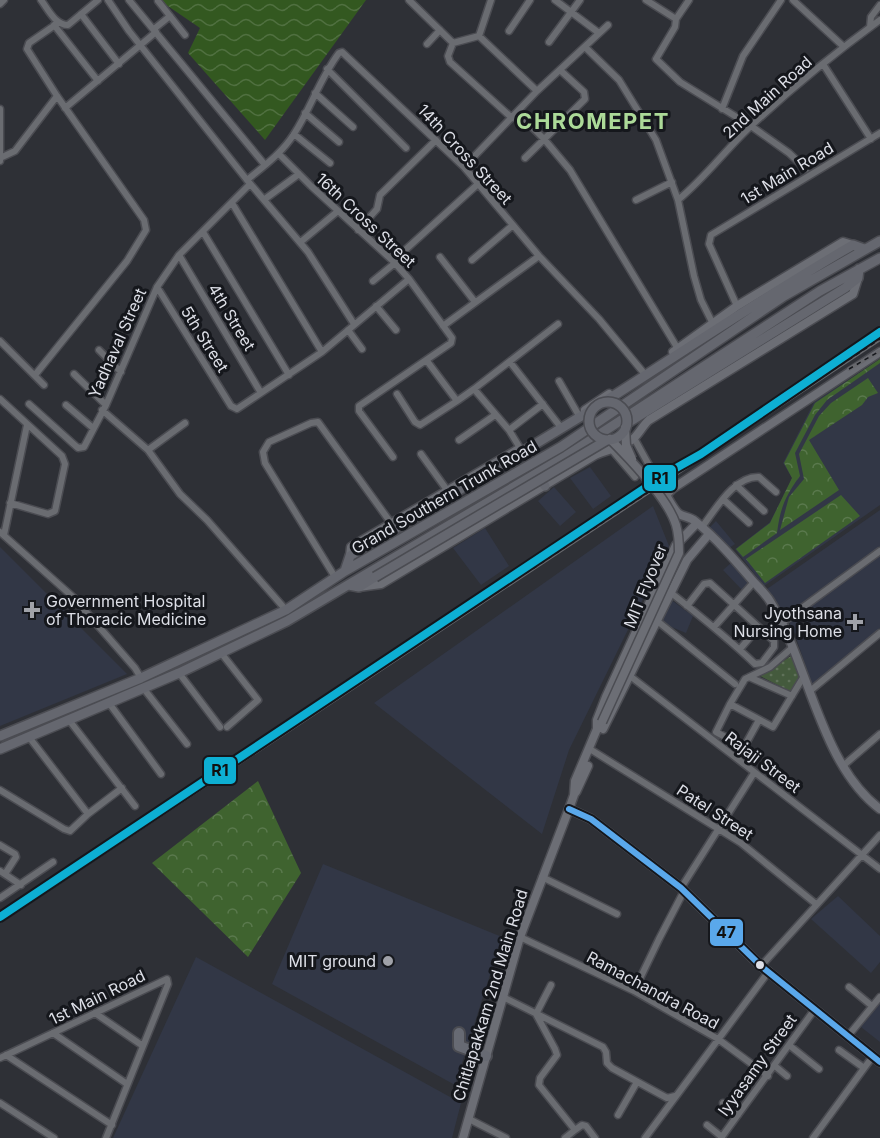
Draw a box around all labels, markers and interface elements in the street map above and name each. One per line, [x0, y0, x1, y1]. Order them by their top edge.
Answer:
street label: 2nd Main Road [718, 52, 816, 142]
street label: 14th Cross Street [413, 100, 517, 208]
district label: CHROMEPET [516, 108, 670, 134]
street label: 1st Main Road [737, 138, 837, 208]
street label: 16th Cross Street [312, 169, 420, 271]
street label: 4th Street [204, 280, 260, 354]
street label: Yadhaval Street [84, 285, 150, 401]
street label: 5th Street [177, 302, 233, 376]
street label: Grand Southern Trunk Road [348, 436, 540, 558]
line badge: R1 [643, 464, 677, 492]
text: R1 [651, 468, 669, 488]
street label: MIT Flyover [619, 541, 671, 631]
place label: Government Hospital of Thoracic Medicine [46, 591, 206, 629]
marker: Government Hospital of Thoracic Medicine [23, 601, 41, 619]
place label: Jyothsana Nursing Home [734, 603, 842, 641]
marker: Jyothsana Nursing Home [846, 613, 864, 631]
street label: Rajaji Street [721, 727, 805, 797]
line badge: R1 [203, 756, 237, 785]
text: R1 [211, 760, 229, 780]
street label: Patel Street [673, 780, 757, 844]
street label: Chitlapakkam 2nd Main Road [448, 887, 532, 1103]
line badge: 47 [709, 918, 744, 947]
text: 47 [716, 922, 736, 942]
street label: Ramachandra Road [583, 947, 723, 1033]
place label: MIT ground [289, 951, 376, 971]
marker: MIT ground [381, 954, 395, 968]
unlabelled marker [754, 959, 766, 971]
street label: 1st Main Road [46, 965, 148, 1029]
street label: Iyyasamy Street [713, 1010, 801, 1120]

